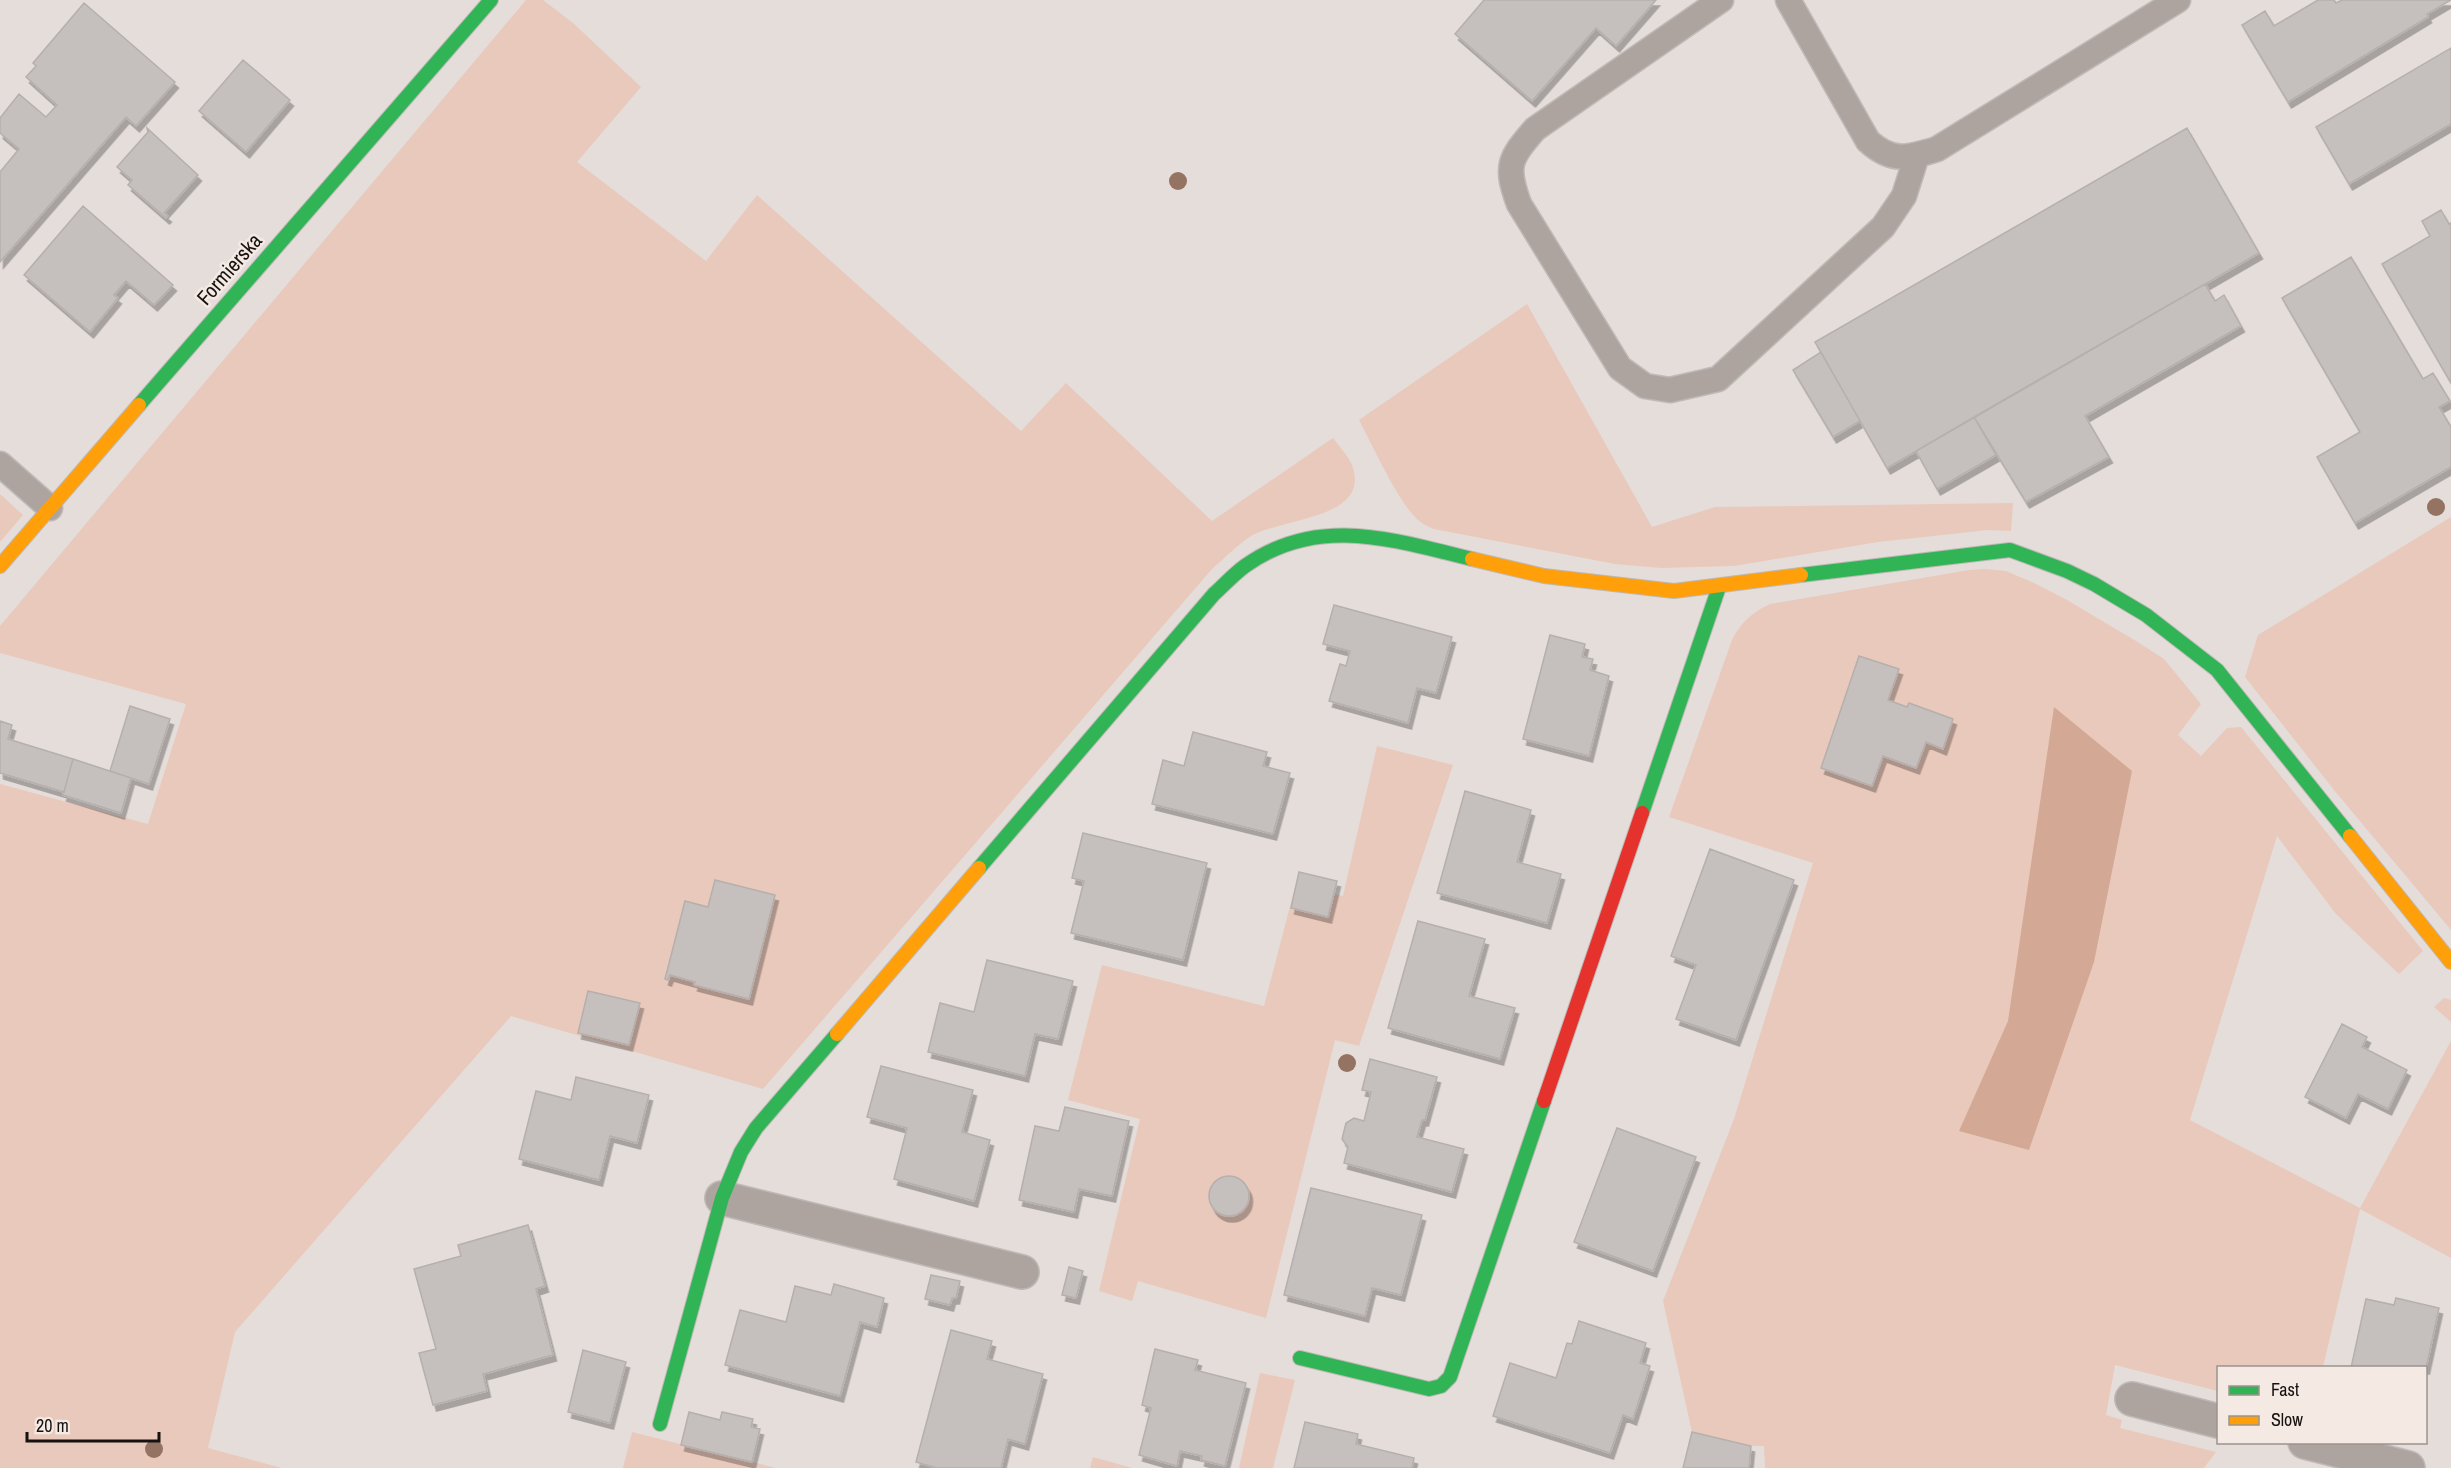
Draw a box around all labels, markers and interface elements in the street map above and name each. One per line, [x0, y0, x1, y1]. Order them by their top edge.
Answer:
street label: Formierska [190, 227, 269, 311]
legend [2217, 1366, 2427, 1444]
text: Fast [2271, 1377, 2299, 1402]
scale bar [27, 1405, 159, 1443]
text: Slow [2271, 1407, 2303, 1432]
text: 20 m [36, 1413, 69, 1438]

